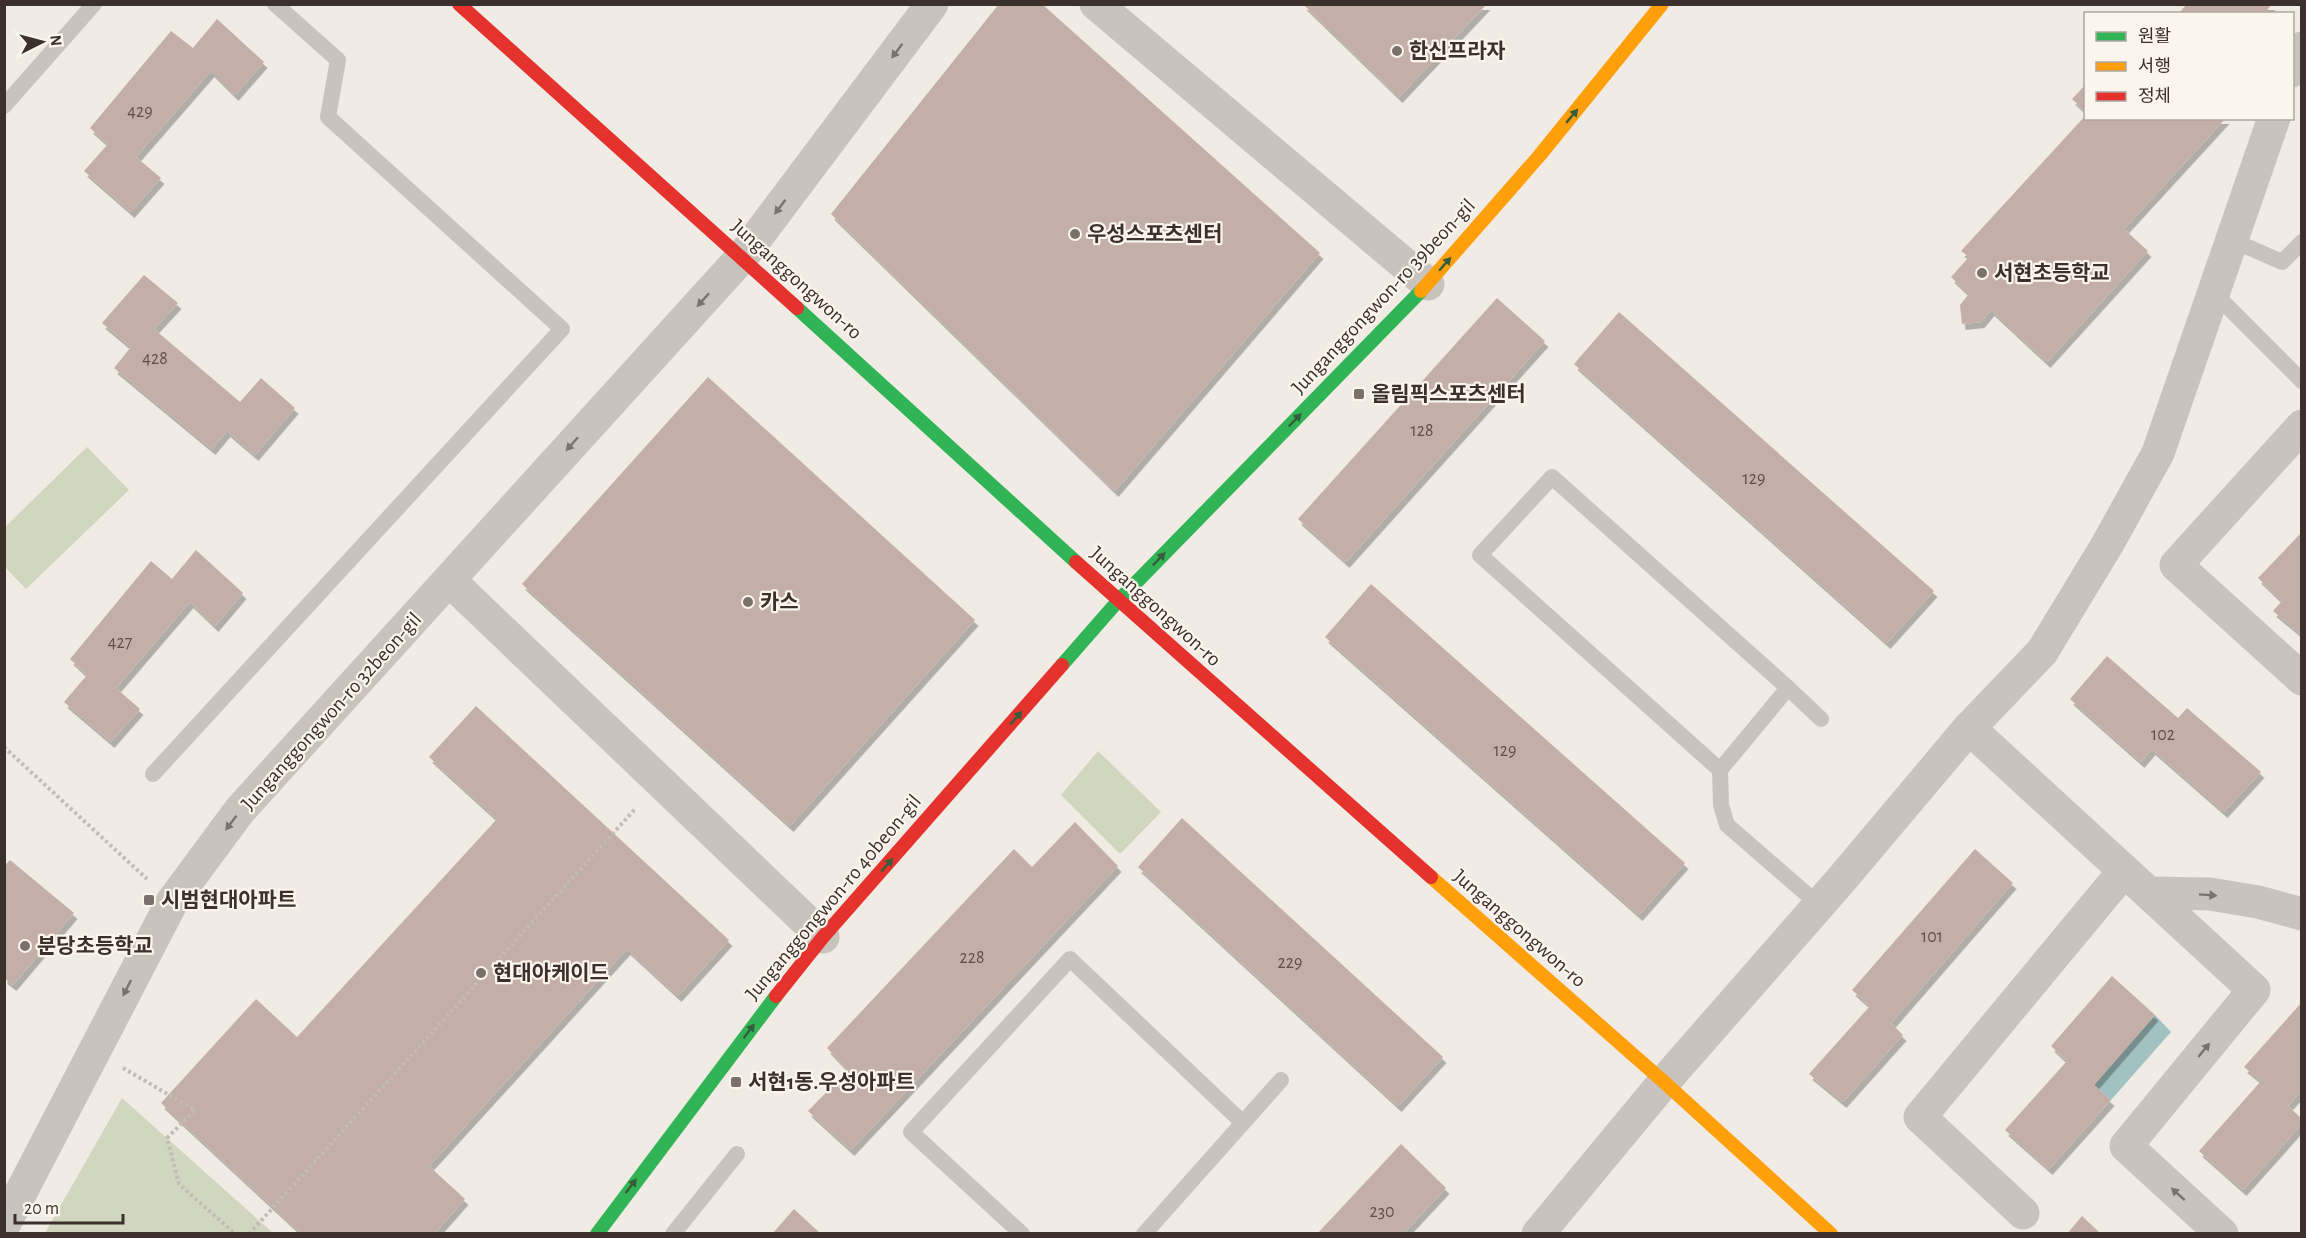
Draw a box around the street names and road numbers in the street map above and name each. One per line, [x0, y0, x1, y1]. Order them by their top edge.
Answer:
street label: Junganggongwon-ro 39beon-gil [1288, 195, 1479, 398]
street label: Junganggongwon-ro [727, 215, 866, 343]
street label: Junganggongwon-ro [1086, 542, 1225, 670]
street label: Junganggongwon-ro 32beon-gil [237, 608, 425, 814]
street label: Junganggongwon-ro 40beon-gil [741, 791, 925, 1004]
street label: Junganggongwon-ro [1449, 865, 1590, 991]

